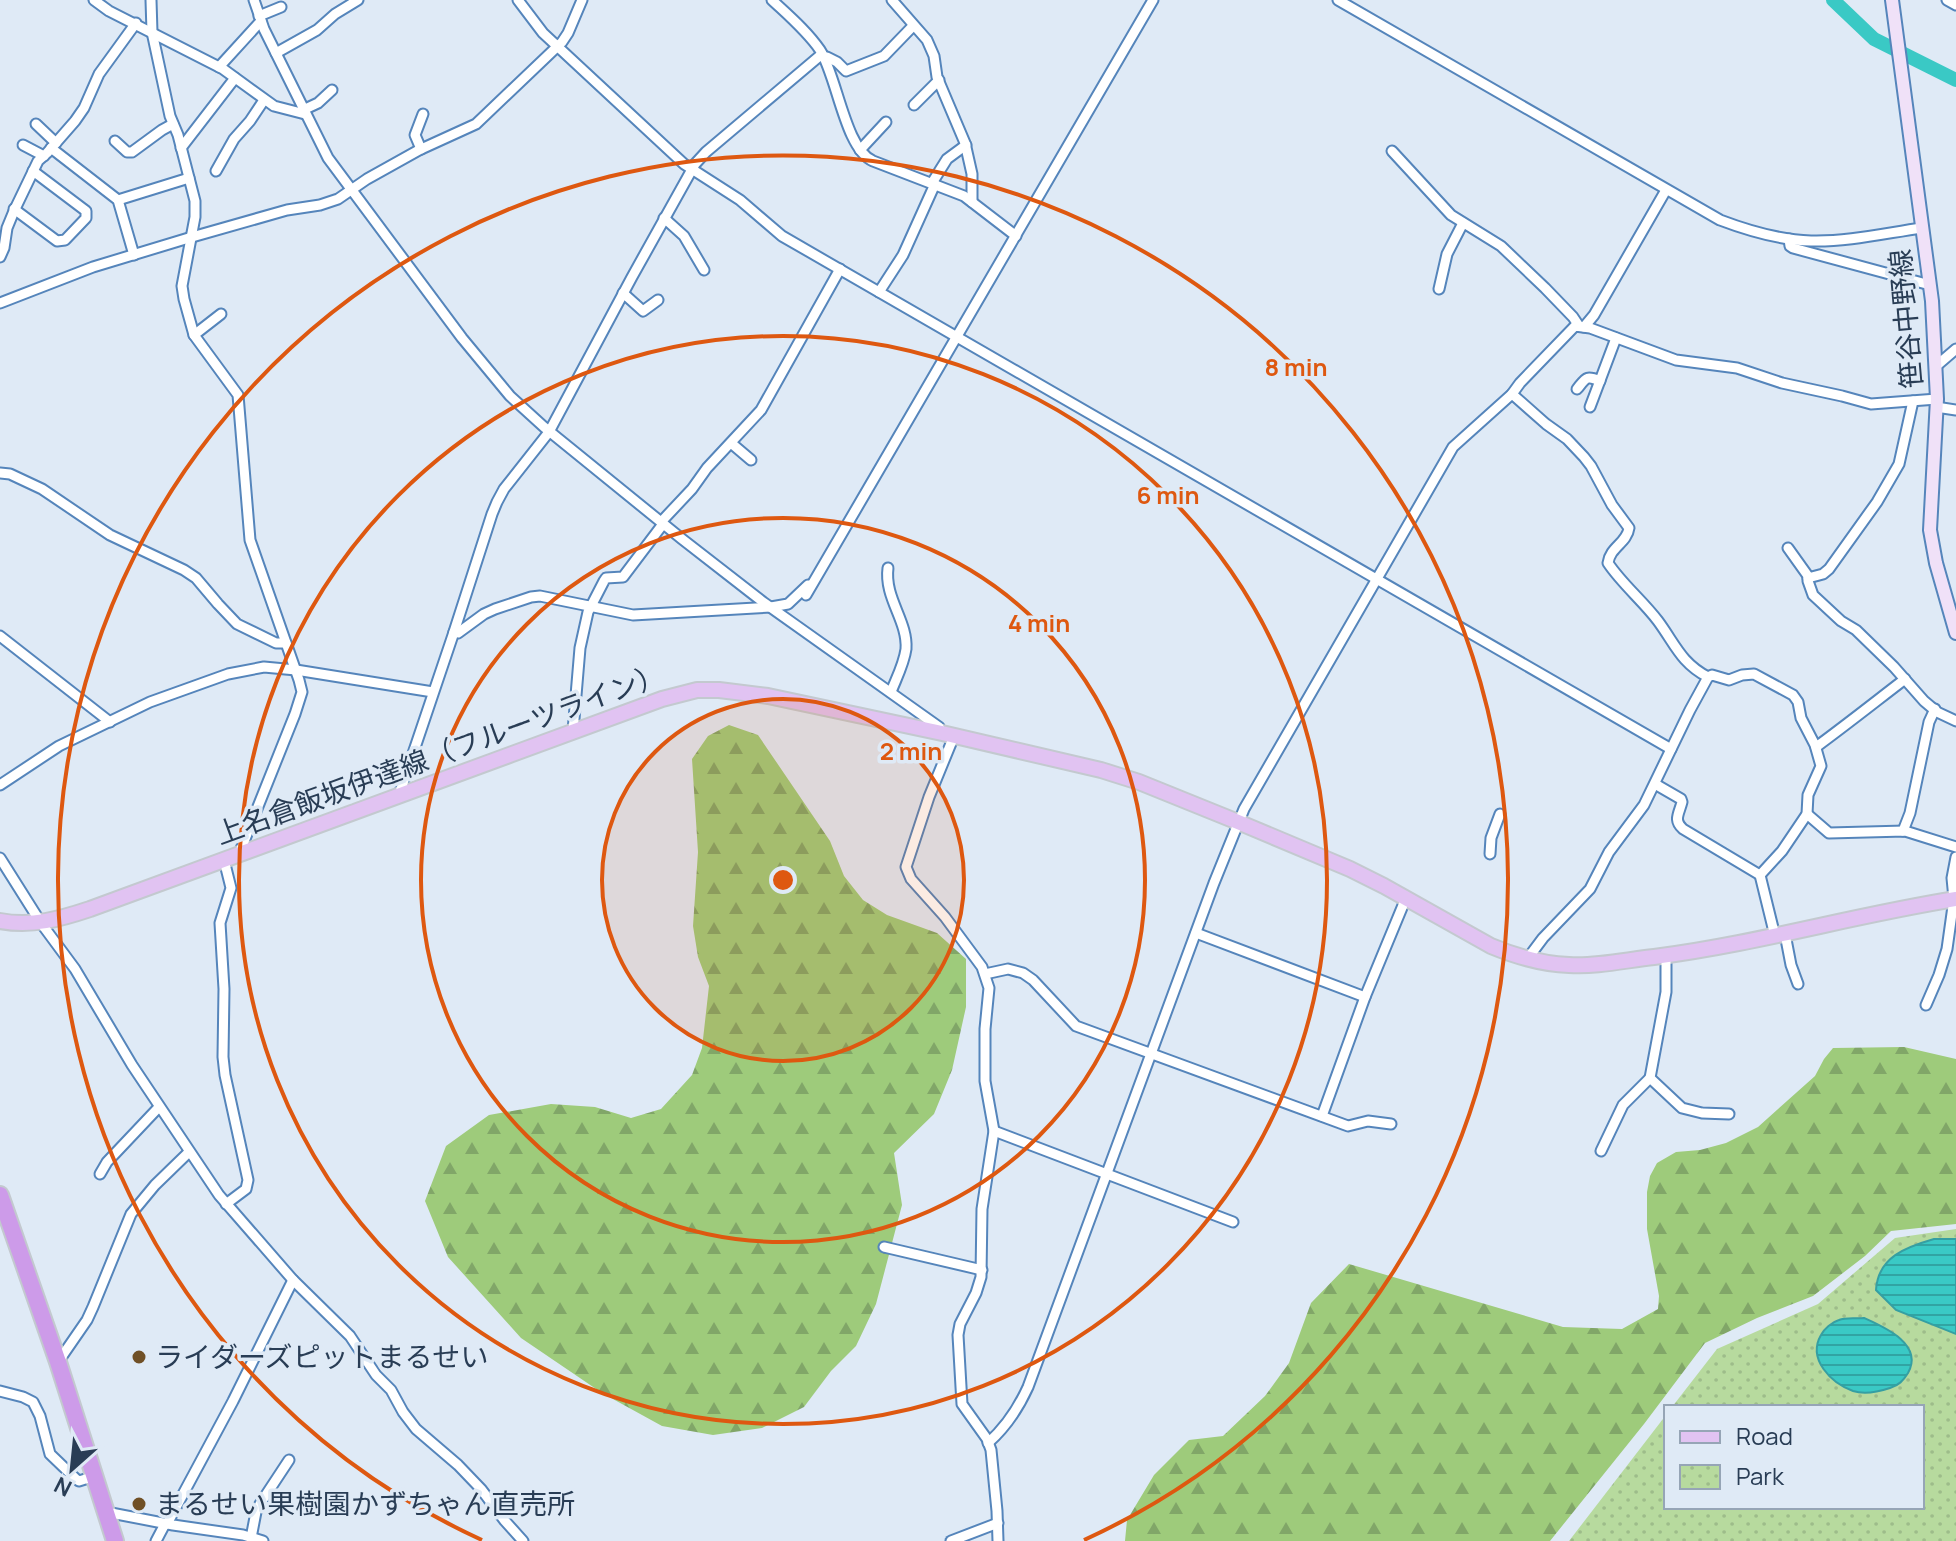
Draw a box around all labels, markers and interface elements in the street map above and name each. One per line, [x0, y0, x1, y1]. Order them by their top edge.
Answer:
street label: 笹谷中野線 [1880, 248, 1930, 390]
text: 8 min [1265, 350, 1327, 383]
text: 6 min [1136, 478, 1200, 511]
text: 4 min [1008, 606, 1070, 639]
street label: 上名倉飯坂伊達線（フルーツライン） [210, 654, 670, 852]
text: 2 min [880, 734, 942, 767]
centre of rings [769, 866, 797, 894]
place label: ライダーズピットまるせい [155, 1337, 488, 1375]
marker: ライダーズピットまるせい [130, 1348, 148, 1366]
legend [1664, 1405, 1924, 1509]
text: Road [1736, 1419, 1793, 1452]
north arrow [32, 1429, 112, 1509]
text: Park [1736, 1459, 1785, 1492]
text: N [49, 1470, 77, 1504]
place label: まるせい果樹園かずちゃん直売所 [155, 1484, 575, 1522]
marker: まるせい果樹園かずちゃん直売所 [130, 1495, 148, 1513]

